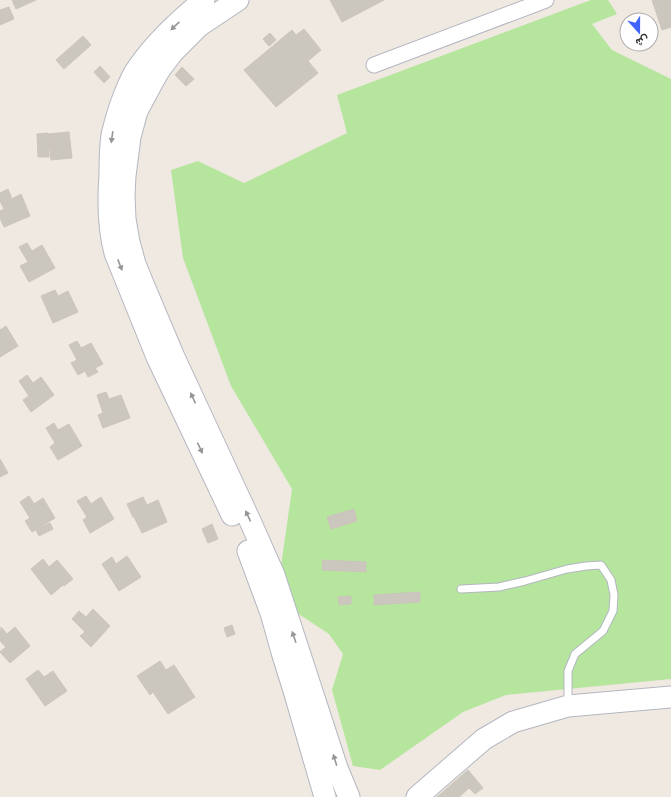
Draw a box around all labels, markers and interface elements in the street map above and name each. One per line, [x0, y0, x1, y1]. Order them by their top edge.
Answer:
north arrow [619, 12, 659, 52]
one-way arrow [170, 21, 180, 31]
text: ش [634, 32, 652, 51]
one-way arrow [109, 131, 115, 143]
one-way arrow [117, 260, 123, 272]
one-way arrow [190, 392, 196, 403]
one-way arrow [197, 443, 203, 454]
one-way arrow [245, 510, 251, 521]
one-way arrow [291, 631, 297, 643]
one-way arrow [332, 754, 338, 766]

